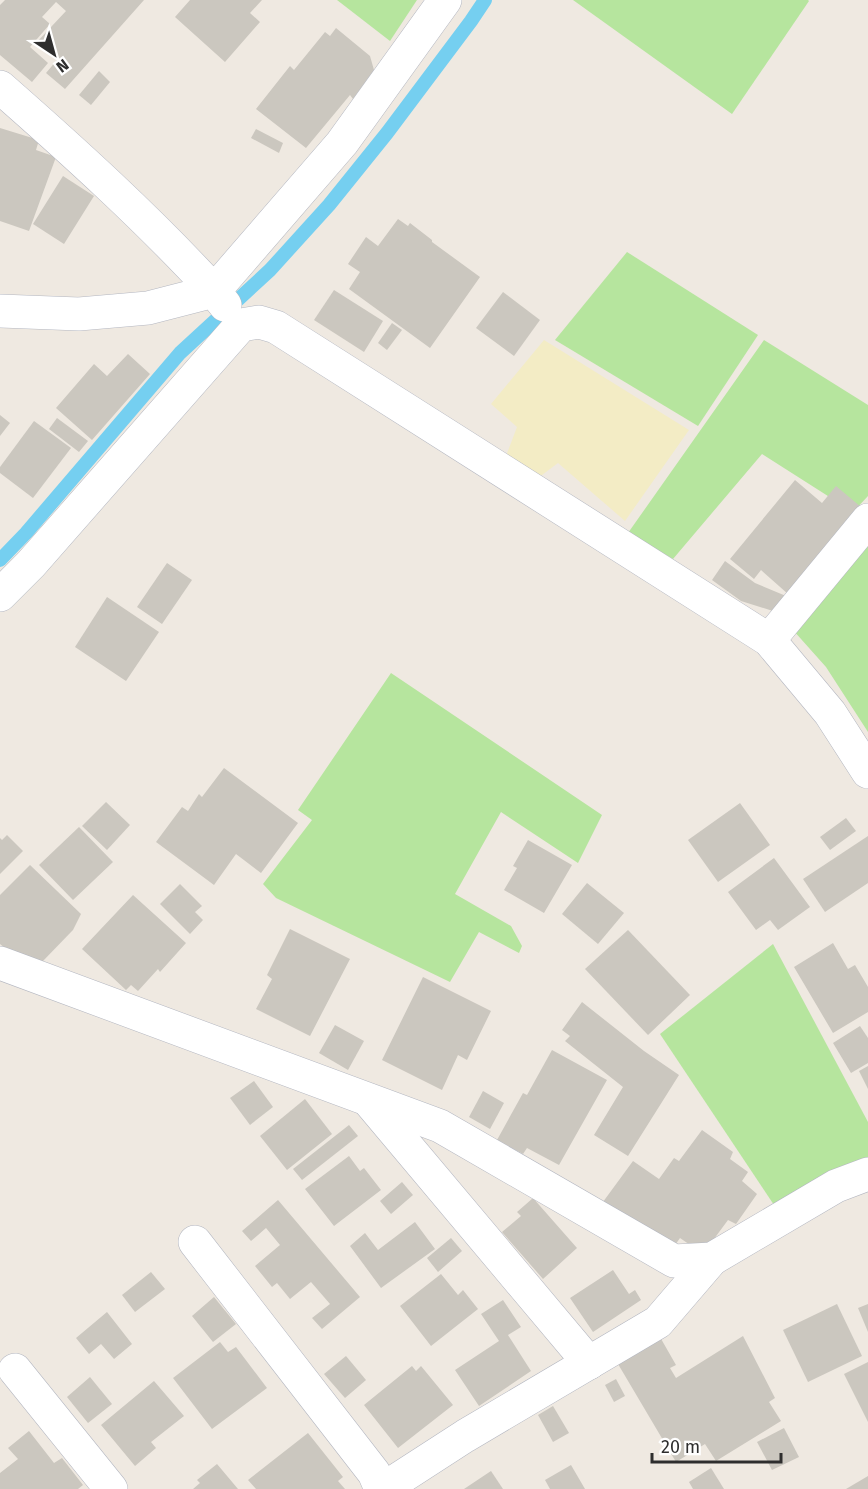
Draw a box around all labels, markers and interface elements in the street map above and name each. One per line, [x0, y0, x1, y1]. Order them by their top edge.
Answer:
north arrow [24, 24, 84, 84]
text: N [53, 55, 72, 77]
scale bar [652, 1426, 781, 1464]
text: 20 m [661, 1436, 700, 1458]

